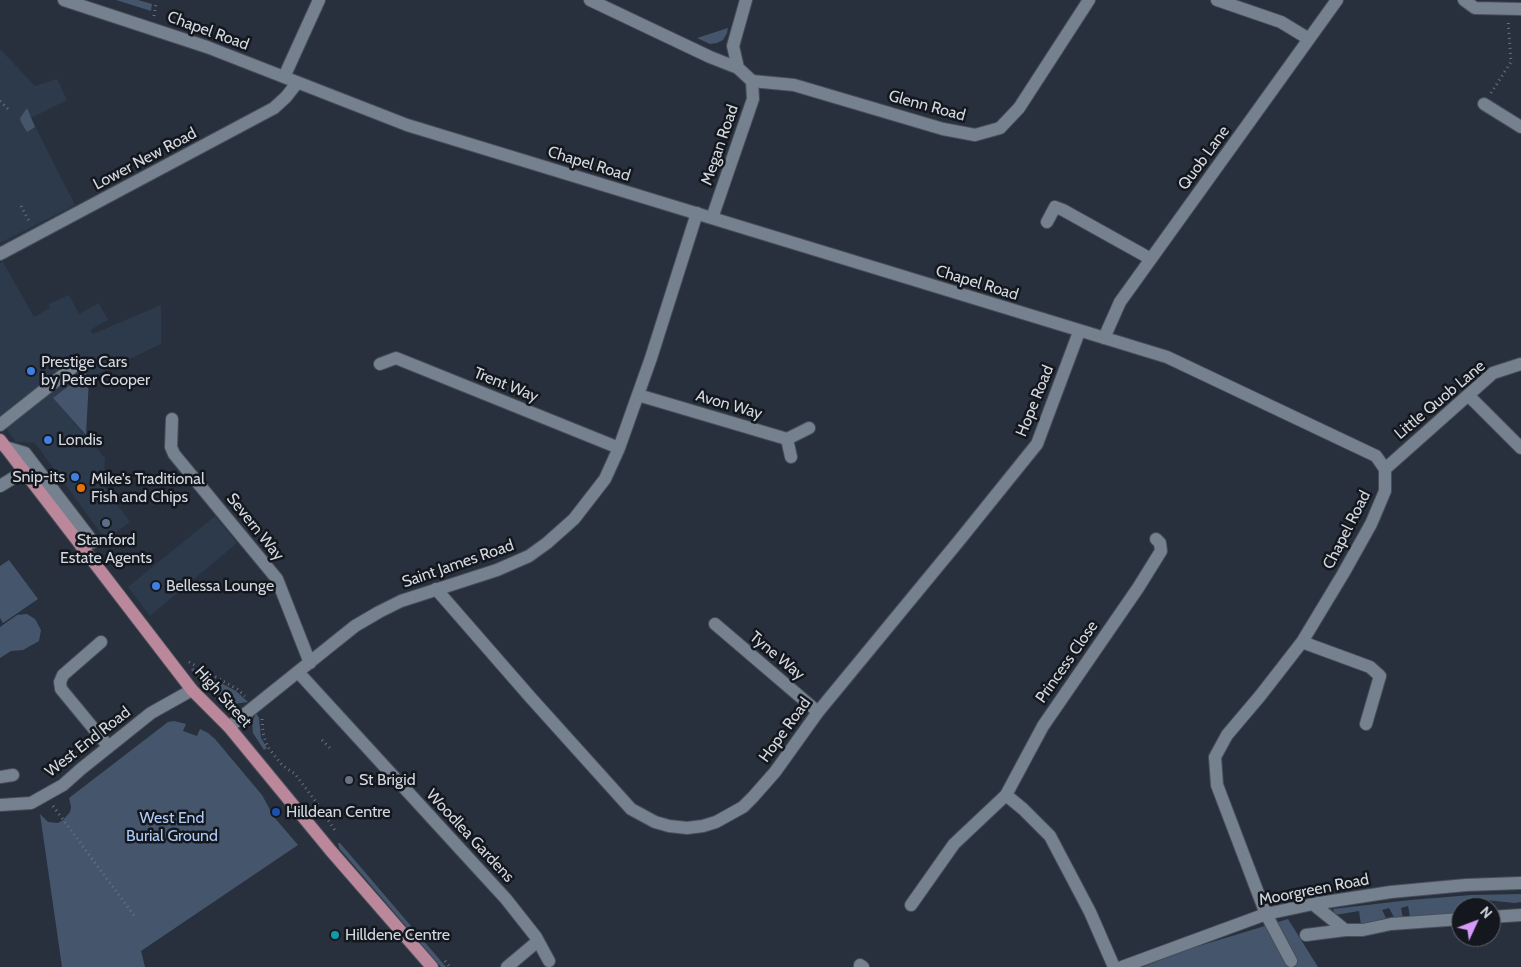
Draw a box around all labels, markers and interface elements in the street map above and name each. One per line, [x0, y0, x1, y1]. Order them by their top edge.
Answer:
street label: Chapel Road [165, 7, 251, 55]
street label: Glenn Road [886, 87, 968, 125]
street label: Megan Road [697, 102, 743, 188]
street label: Quob Lane [1174, 122, 1234, 194]
street label: Lower New Road [90, 124, 200, 194]
street label: Chapel Road [545, 142, 633, 186]
street label: Chapel Road [933, 261, 1021, 305]
place label: Prestige Cars by Peter Cooper [41, 352, 150, 390]
street label: Little Quob Lane [1391, 357, 1489, 443]
street label: Trent Way [471, 363, 541, 407]
street label: Hope Road [1012, 363, 1058, 439]
marker: Prestige Cars by Peter Cooper [25, 365, 37, 377]
street label: Avon Way [694, 386, 764, 424]
place label: Londis [58, 430, 102, 450]
marker: Londis [42, 434, 54, 446]
place label: Snip-its [12, 467, 65, 487]
place label: Mike's Traditional Fish and Chips [91, 469, 205, 507]
marker: Snip-its [69, 471, 81, 483]
marker: Mike's Traditional Fish and Chips [75, 482, 87, 494]
street label: Chapel Road [1319, 488, 1375, 572]
street label: Severn Way [222, 490, 288, 564]
marker: Stanford Estate Agents [100, 517, 112, 529]
place label: Stanford Estate Agents [60, 530, 152, 568]
street label: Saint James Road [400, 536, 516, 592]
place label: Bellessa Lounge [166, 576, 274, 596]
marker: Bellessa Lounge [150, 580, 162, 592]
street label: Princess Close [1032, 617, 1102, 707]
street label: Tyne Way [746, 627, 808, 685]
street label: High Street [190, 662, 256, 732]
street label: Hope Road [755, 694, 815, 766]
street label: West End Road [41, 703, 135, 781]
place label: St Brigid [359, 770, 416, 790]
marker: St Brigid [343, 774, 355, 786]
street label: Woodlea Gardens [422, 786, 518, 886]
place label: Hilldean Centre [286, 802, 390, 822]
marker: Hilldean Centre [270, 806, 282, 818]
park label: West End Burial Ground [126, 808, 218, 846]
street label: Moorgreen Road [1257, 870, 1371, 910]
north arrow [1451, 897, 1501, 947]
text: N [1476, 903, 1496, 922]
place label: Hilldene Centre [345, 925, 450, 945]
marker: Hilldene Centre [329, 929, 341, 941]

